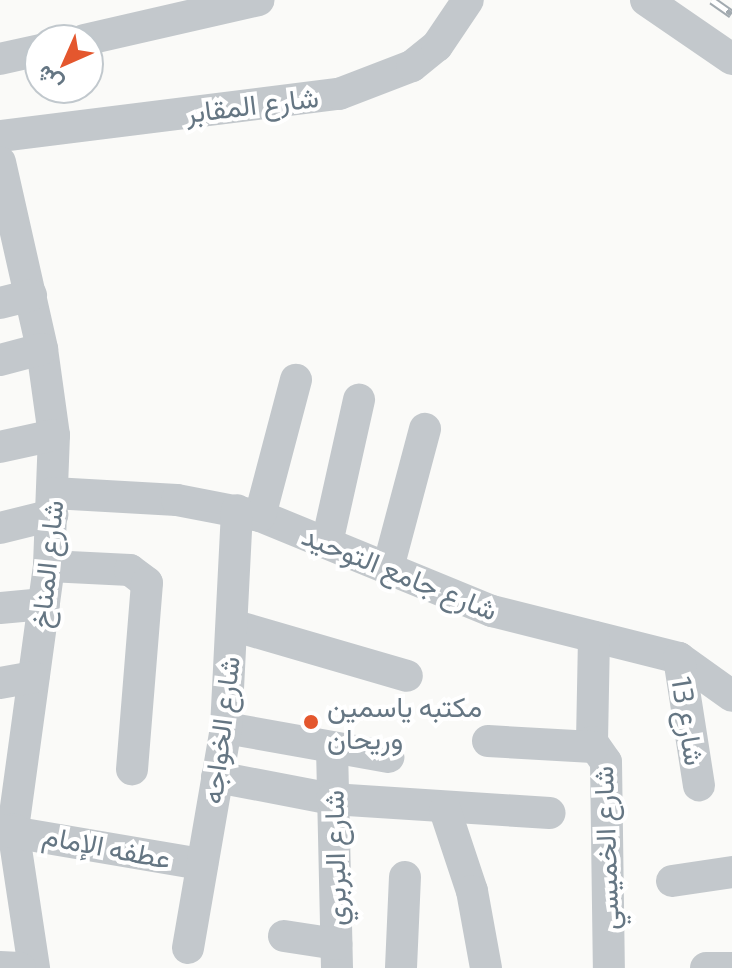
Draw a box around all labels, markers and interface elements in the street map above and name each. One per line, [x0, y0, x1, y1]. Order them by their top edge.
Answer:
north arrow [24, 24, 104, 104]
text: ش [30, 61, 67, 98]
street label: شارع المقابر [184, 79, 320, 129]
street label: شارع المناخ [23, 498, 69, 630]
street label: شارع جامع التوحيد [298, 518, 502, 626]
street label: شارع الخواجه [194, 654, 246, 806]
street label: شارع 13 [665, 674, 713, 768]
place label: مكتبه ياسمين وريحان [327, 689, 482, 755]
marker: مكتبه ياسمين وريحان [302, 713, 320, 731]
street label: شارع الخميسي [585, 765, 625, 931]
street label: شارع البربري [316, 790, 352, 926]
street label: عطفه الإمام [40, 817, 174, 875]

